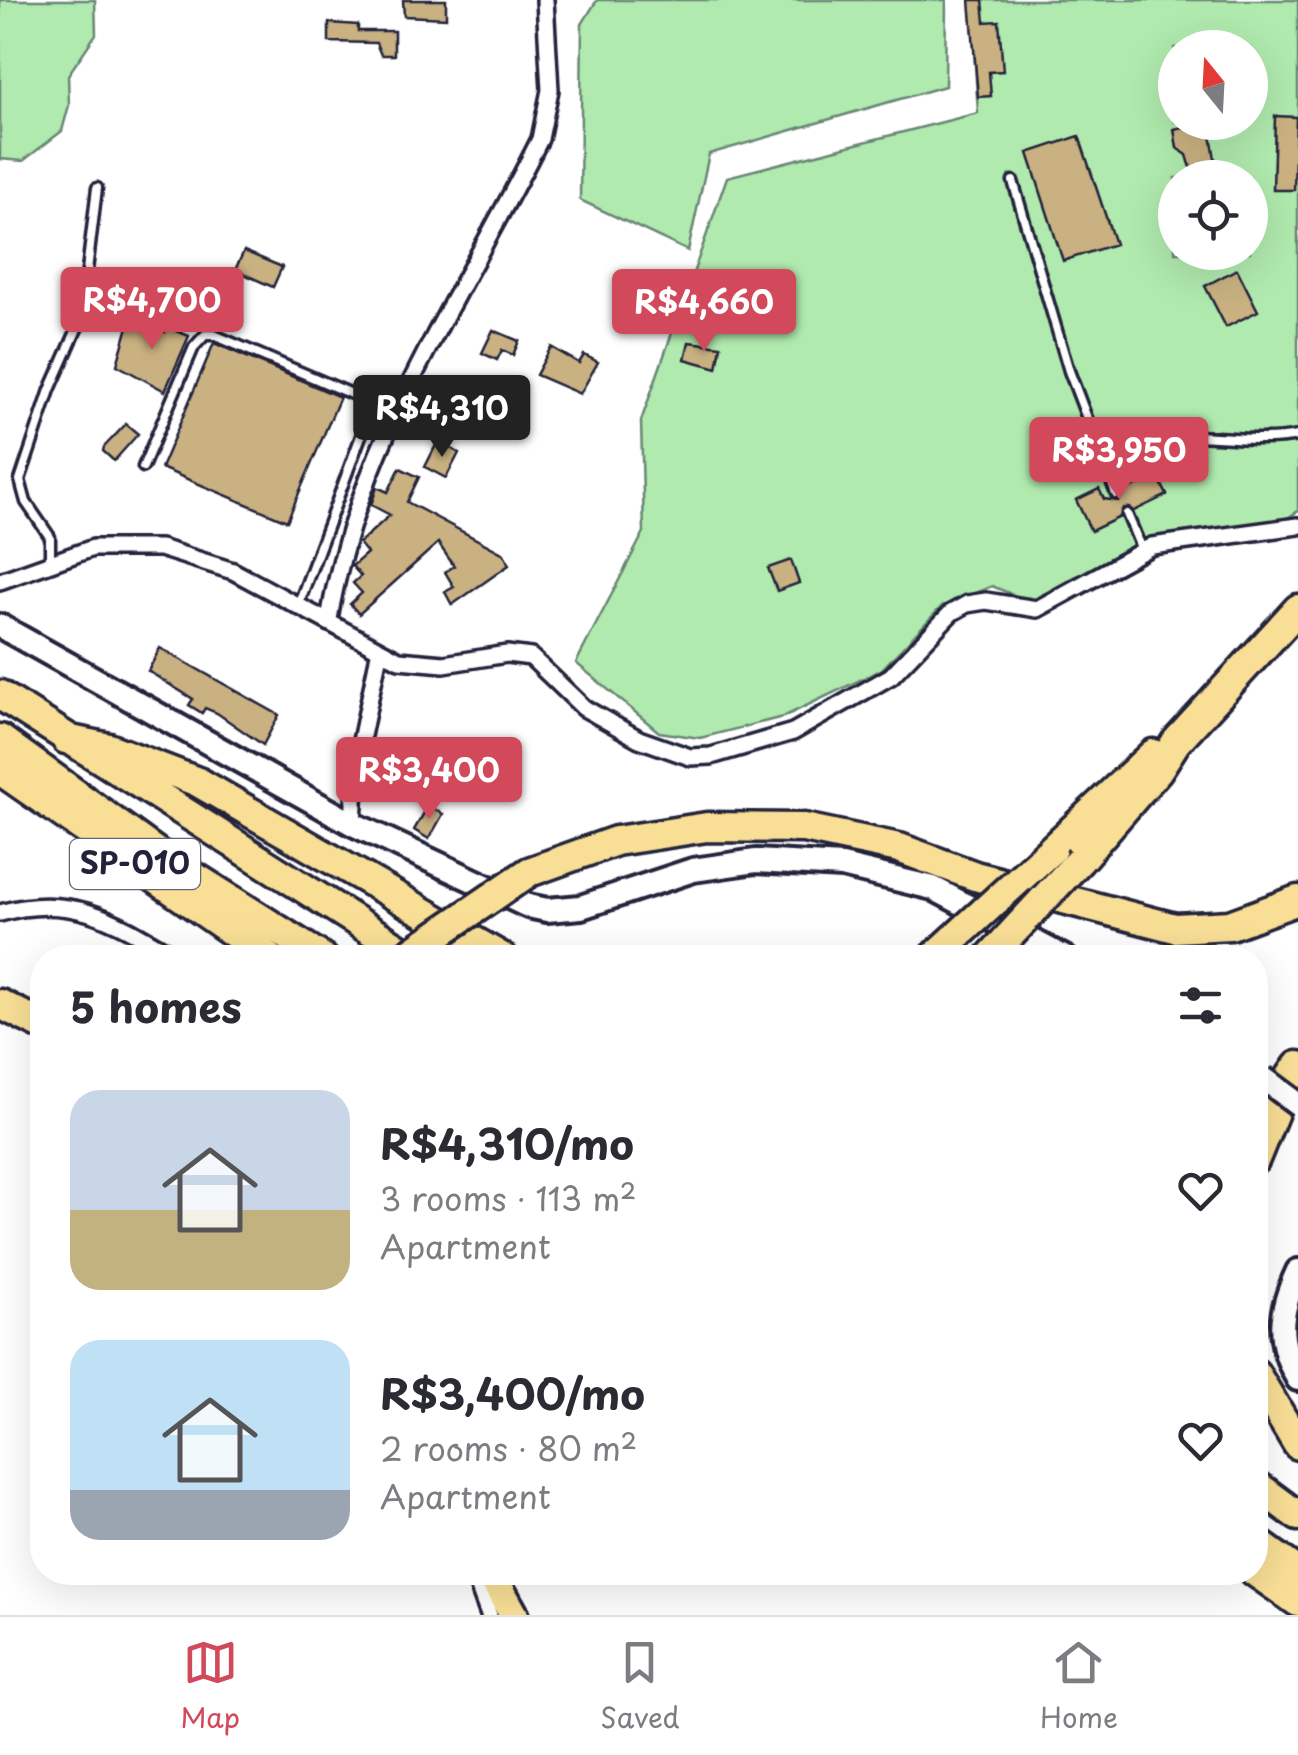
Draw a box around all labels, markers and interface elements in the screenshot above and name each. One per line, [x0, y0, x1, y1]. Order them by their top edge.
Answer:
north arrow [1158, 30, 1268, 140]
map controls [1158, 30, 1268, 270]
button: locate [1158, 160, 1268, 270]
pin: R$4,700 [60, 267, 244, 352]
pin: R$4,660 [612, 269, 796, 354]
text: R$4,700 [83, 275, 221, 323]
text: R$4,660 [634, 277, 774, 325]
pin: R$4,310 [350, 375, 534, 460]
text: R$4,310 [375, 383, 509, 431]
pin: R$3,950 [1027, 417, 1211, 502]
text: R$3,950 [1051, 425, 1187, 473]
pin: R$3,400 [337, 737, 521, 822]
text: R$3,400 [358, 745, 500, 793]
road number: SP-010 [70, 839, 200, 889]
text: 5 homes [70, 974, 242, 1037]
icon: filters [1173, 978, 1228, 1033]
text: R$4,310/mo [380, 1111, 634, 1174]
icon: home [150, 1130, 270, 1250]
icon: heart [1173, 1163, 1228, 1218]
text: 3 rooms · 113 m² [380, 1174, 637, 1222]
text: Apartment [380, 1222, 551, 1270]
text: R$3,400/mo [380, 1361, 645, 1424]
icon: home [150, 1380, 270, 1500]
icon: heart [1173, 1413, 1228, 1468]
text: 2 rooms · 80 m² [380, 1424, 637, 1472]
text: Apartment [380, 1472, 551, 1520]
tab: Map [180, 1635, 240, 1738]
tab: Saved [600, 1635, 680, 1738]
tab: Home [1040, 1635, 1118, 1738]

